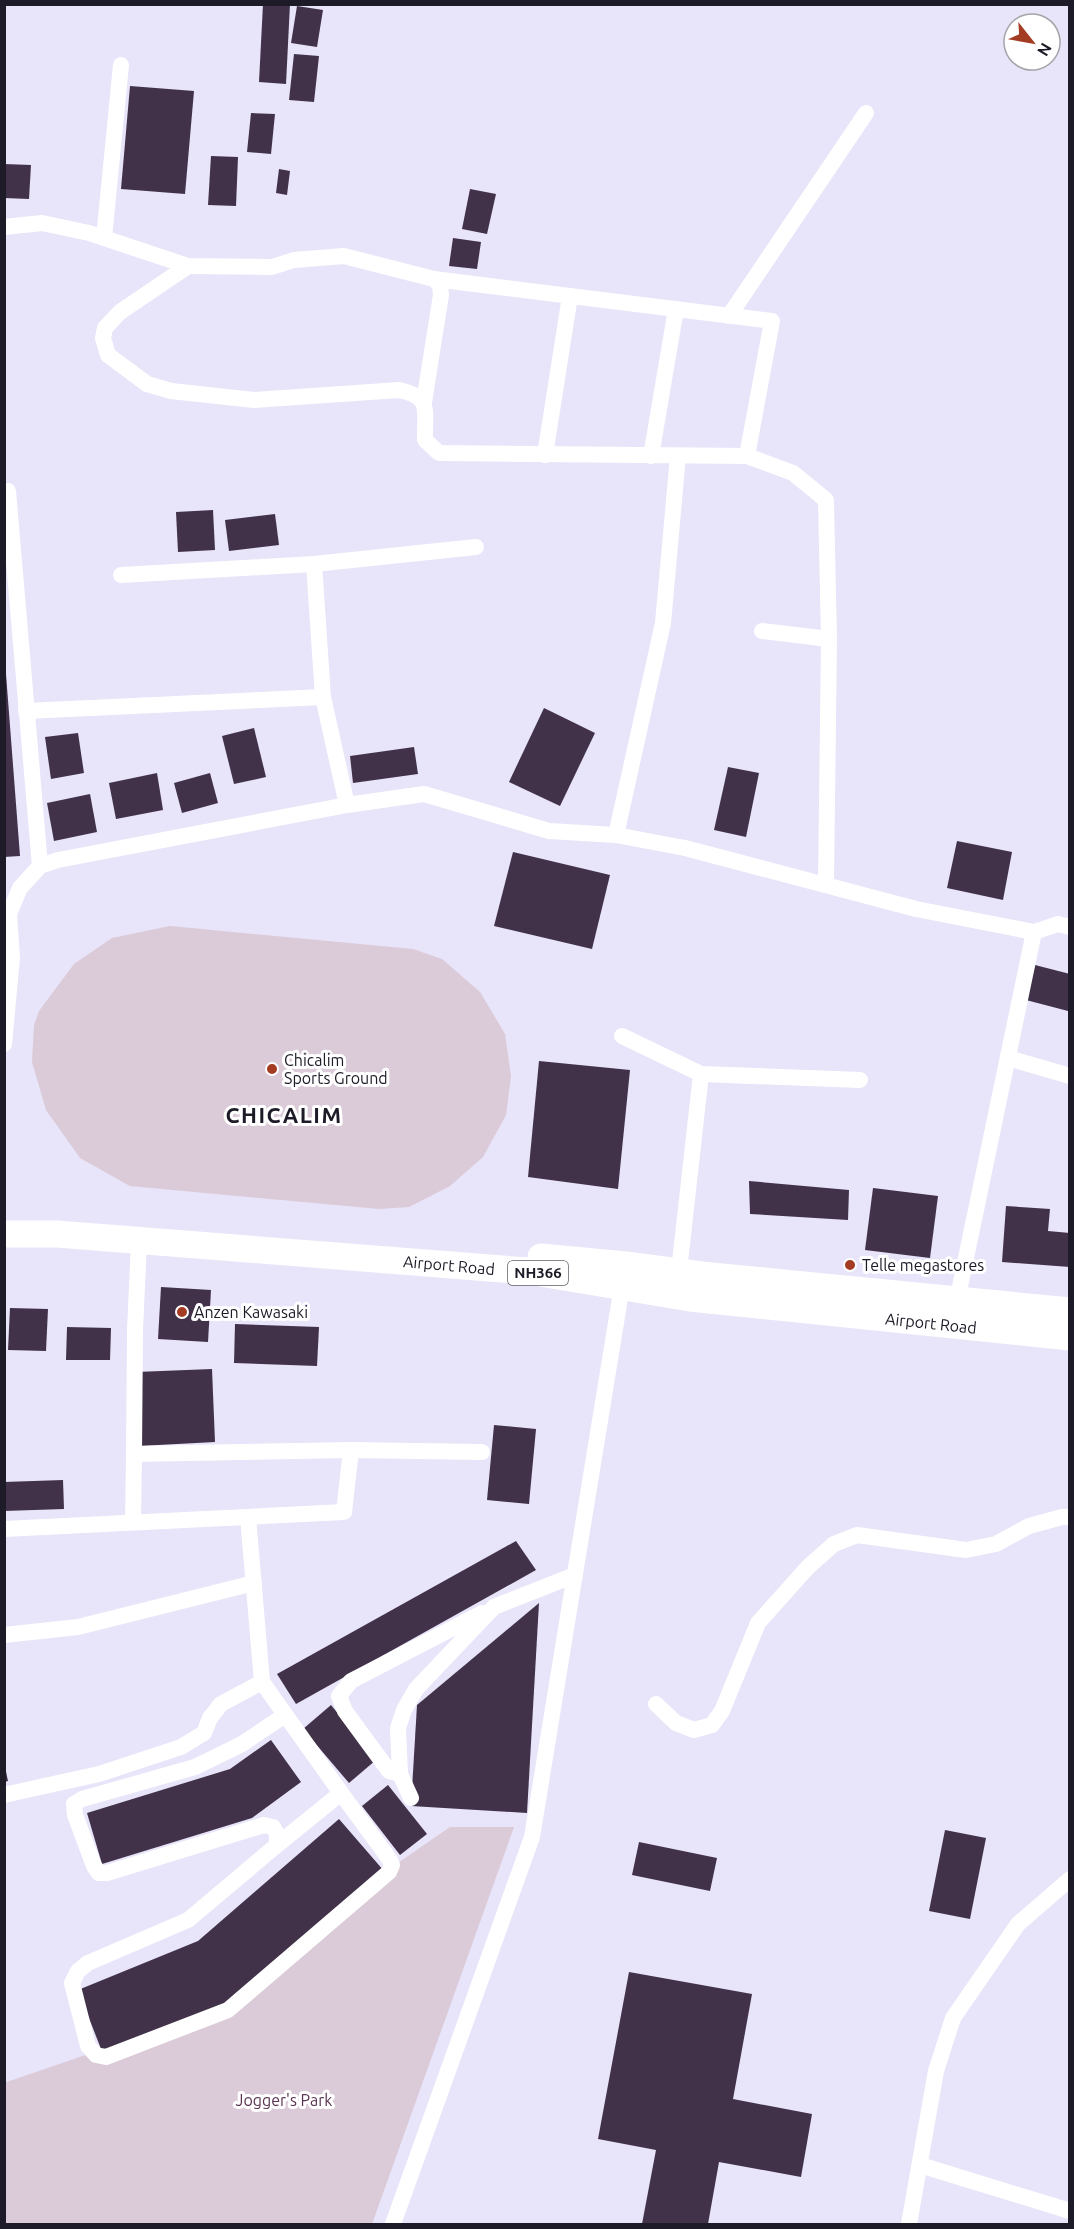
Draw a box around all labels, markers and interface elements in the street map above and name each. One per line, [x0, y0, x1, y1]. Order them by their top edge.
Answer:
north arrow [1002, 12, 1062, 72]
text: N [1034, 40, 1056, 59]
place label: Chicalim Sports Ground [284, 1051, 388, 1087]
marker: Chicalim Sports Ground [265, 1062, 279, 1076]
district label: CHICALIM [225, 1102, 343, 1127]
street label: Airport Road [402, 1252, 496, 1278]
place label: Telle megastores [862, 1256, 984, 1274]
marker: Telle megastores [843, 1258, 857, 1272]
road number: NH366 [508, 1261, 568, 1285]
place label: Anzen Kawasaki [194, 1303, 308, 1321]
marker: Anzen Kawasaki [175, 1305, 189, 1319]
street label: Airport Road [884, 1309, 978, 1337]
park label: Jogger's Park [236, 2091, 332, 2109]

